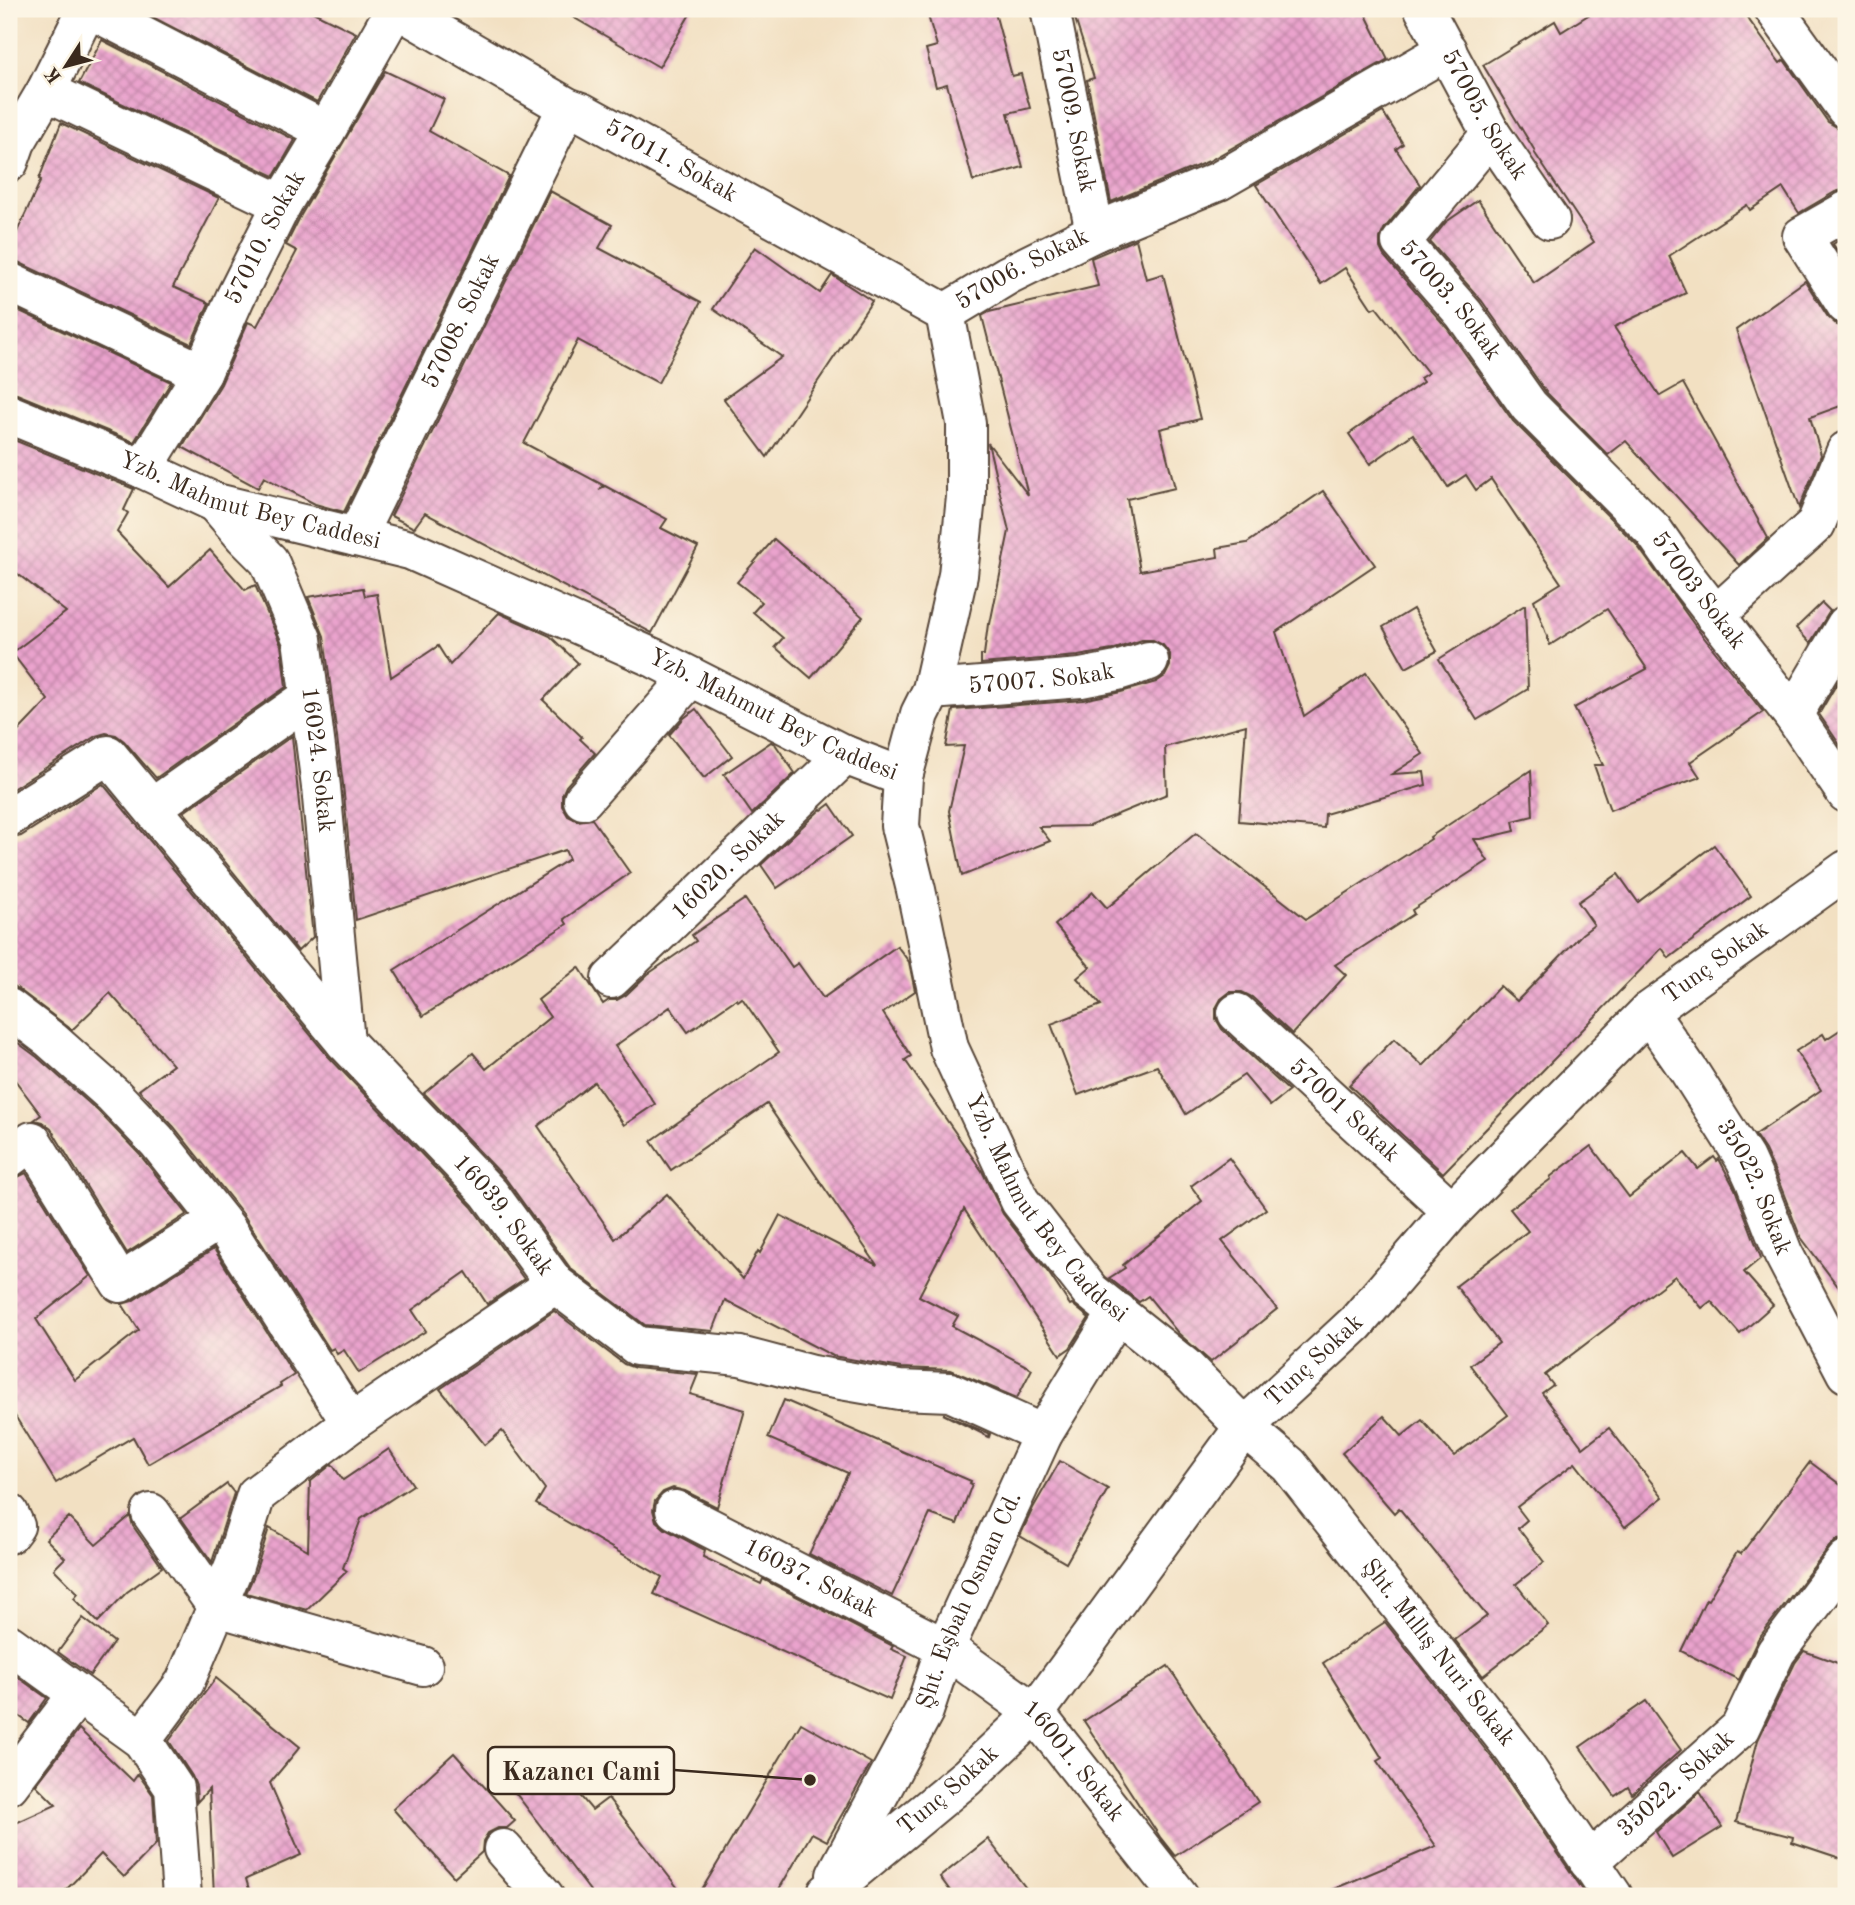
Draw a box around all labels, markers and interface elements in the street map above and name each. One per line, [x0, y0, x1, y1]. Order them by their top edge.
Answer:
north arrow [32, 32, 102, 102]
street label: 57009. Sokak [1046, 46, 1099, 195]
street label: 57005. Sokak [1436, 46, 1531, 185]
text: K [42, 63, 66, 86]
street label: 57011. Sokak [601, 116, 741, 208]
street label: 57010. Sokak [222, 167, 311, 309]
street label: 57006. Sokak [952, 225, 1093, 315]
street label: 57003. Sokak [1394, 236, 1505, 365]
street label: 57008. Sokak [419, 250, 505, 393]
street label: Yzb. Mahmut Bey Caddesi [115, 448, 383, 554]
street label: 57003 Sokak [1646, 528, 1750, 654]
street label: Yzb. Mahmut Bey Caddesi [644, 645, 901, 786]
street label: 57007. Sokak [968, 660, 1117, 699]
street label: 16024. Sokak [296, 685, 337, 834]
street label: 16020. Sokak [667, 807, 790, 926]
street label: Tunç Sokak [1659, 917, 1773, 1009]
street label: 57001 Sokak [1284, 1055, 1403, 1167]
street label: Yzb. Mahmut Bey Caddesi [960, 1090, 1131, 1327]
street label: 35022. Sokak [1712, 1116, 1795, 1259]
street label: 16039. Sokak [448, 1151, 557, 1281]
street label: Tunç Sokak [1261, 1310, 1368, 1412]
street label: Şht. Eşbah Osman Cd. [914, 1488, 1027, 1712]
street label: 16037. Sokak [740, 1535, 881, 1623]
street label: Şht. Mıllış Nuri Sokak [1357, 1555, 1519, 1751]
street label: 16001. Sokak [1019, 1696, 1128, 1827]
street label: 35022. Sokak [1614, 1727, 1739, 1842]
street label: Tunç Sokak [894, 1741, 1004, 1840]
callout: Kazancı Cami [488, 1747, 674, 1794]
text: Kazancı Cami [502, 1760, 660, 1786]

